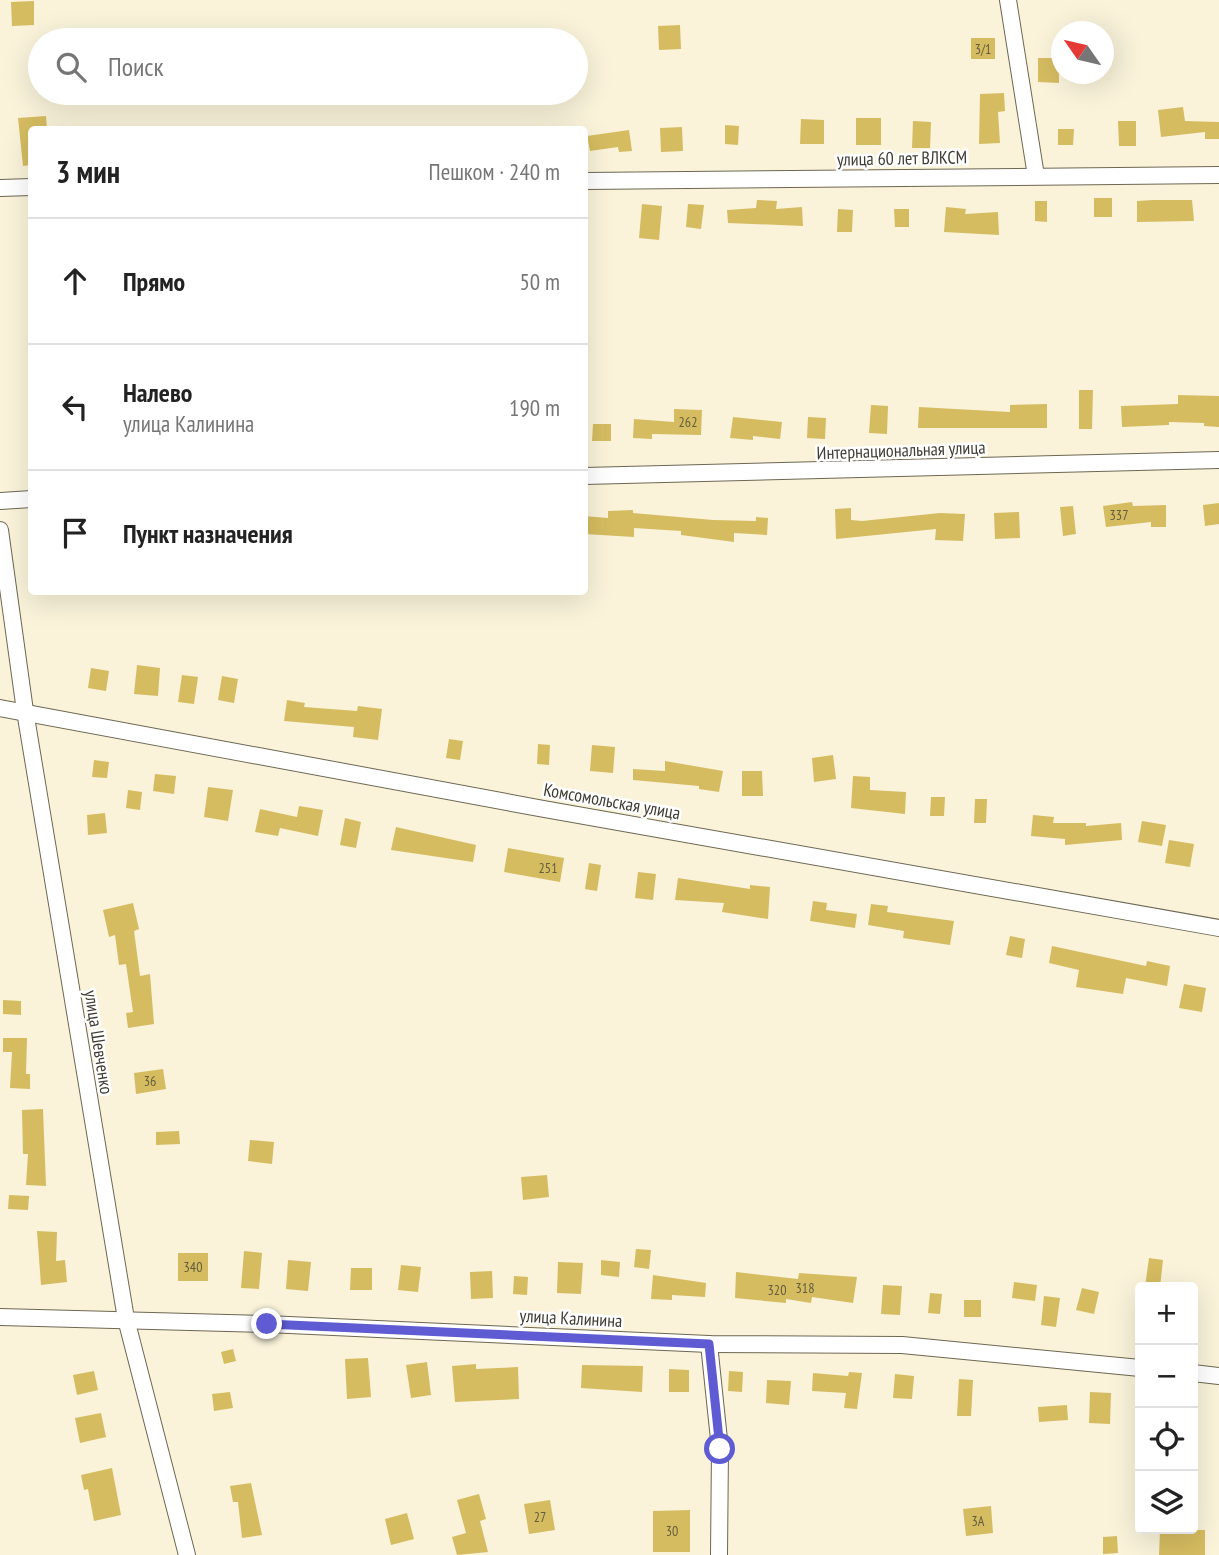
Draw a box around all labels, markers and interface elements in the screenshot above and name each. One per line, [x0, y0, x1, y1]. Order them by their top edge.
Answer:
north arrow [1051, 21, 1114, 84]
search box [28, 28, 588, 105]
house number: 3/1 [975, 40, 991, 58]
icon: search [52, 48, 90, 86]
text: Поиск [108, 50, 164, 83]
street label: улица 60 лет ВЛКСМ [837, 145, 967, 171]
text: 3 мин [56, 152, 120, 191]
text: Пешком · 240 m [429, 157, 560, 186]
icon: ahead [56, 262, 94, 300]
text: Прямо [123, 265, 185, 298]
text: 50 m [519, 267, 560, 296]
text: Налево [123, 376, 192, 409]
icon: left [56, 388, 94, 426]
text: 190 m [509, 393, 560, 422]
text: улица Калинина [123, 409, 254, 438]
house number: 262 [679, 413, 697, 431]
street label: Интернациональная улица [816, 436, 986, 464]
house number: 337 [1110, 506, 1128, 524]
icon: arrive [56, 514, 94, 552]
text: Пункт назначения [123, 517, 293, 550]
street label: Комсомольская улица [542, 778, 682, 824]
house number: 251 [539, 859, 557, 877]
street label: улица Шевченко [79, 988, 119, 1096]
house number: 36 [144, 1072, 156, 1090]
house number: 340 [184, 1258, 202, 1276]
house number: 318 [796, 1279, 814, 1297]
house number: 320 [768, 1281, 786, 1299]
map controls [1135, 1282, 1198, 1534]
button: + [1135, 1282, 1198, 1345]
street label: улица Калинина [519, 1304, 623, 1332]
route end [251, 1308, 282, 1339]
button: − [1135, 1345, 1198, 1408]
button: locate [1135, 1408, 1198, 1471]
route start [704, 1433, 735, 1464]
button: layers [1135, 1471, 1198, 1534]
house number: 27 [534, 1508, 546, 1526]
house number: 3А [972, 1512, 985, 1530]
house number: 30 [666, 1522, 678, 1540]

